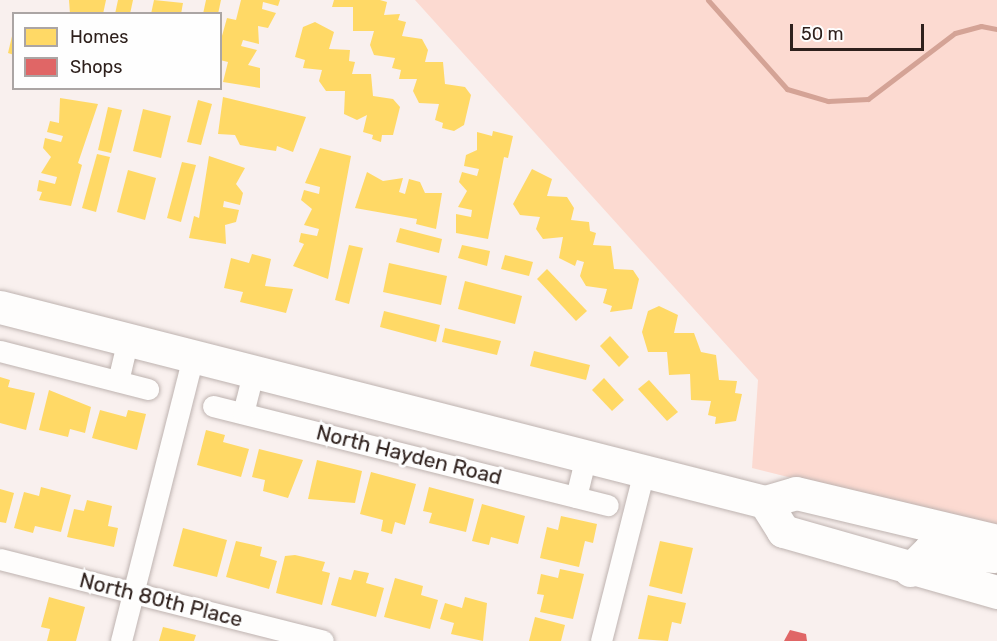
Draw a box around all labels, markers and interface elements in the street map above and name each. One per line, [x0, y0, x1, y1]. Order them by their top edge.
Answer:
legend [12, 12, 222, 90]
scale bar [793, 12, 926, 50]
text: 50 m [801, 23, 844, 45]
text: Homes [70, 26, 128, 48]
text: Shops [70, 56, 122, 78]
street label: North Hayden Road [314, 420, 504, 490]
street label: North 80th Place [77, 568, 245, 632]

